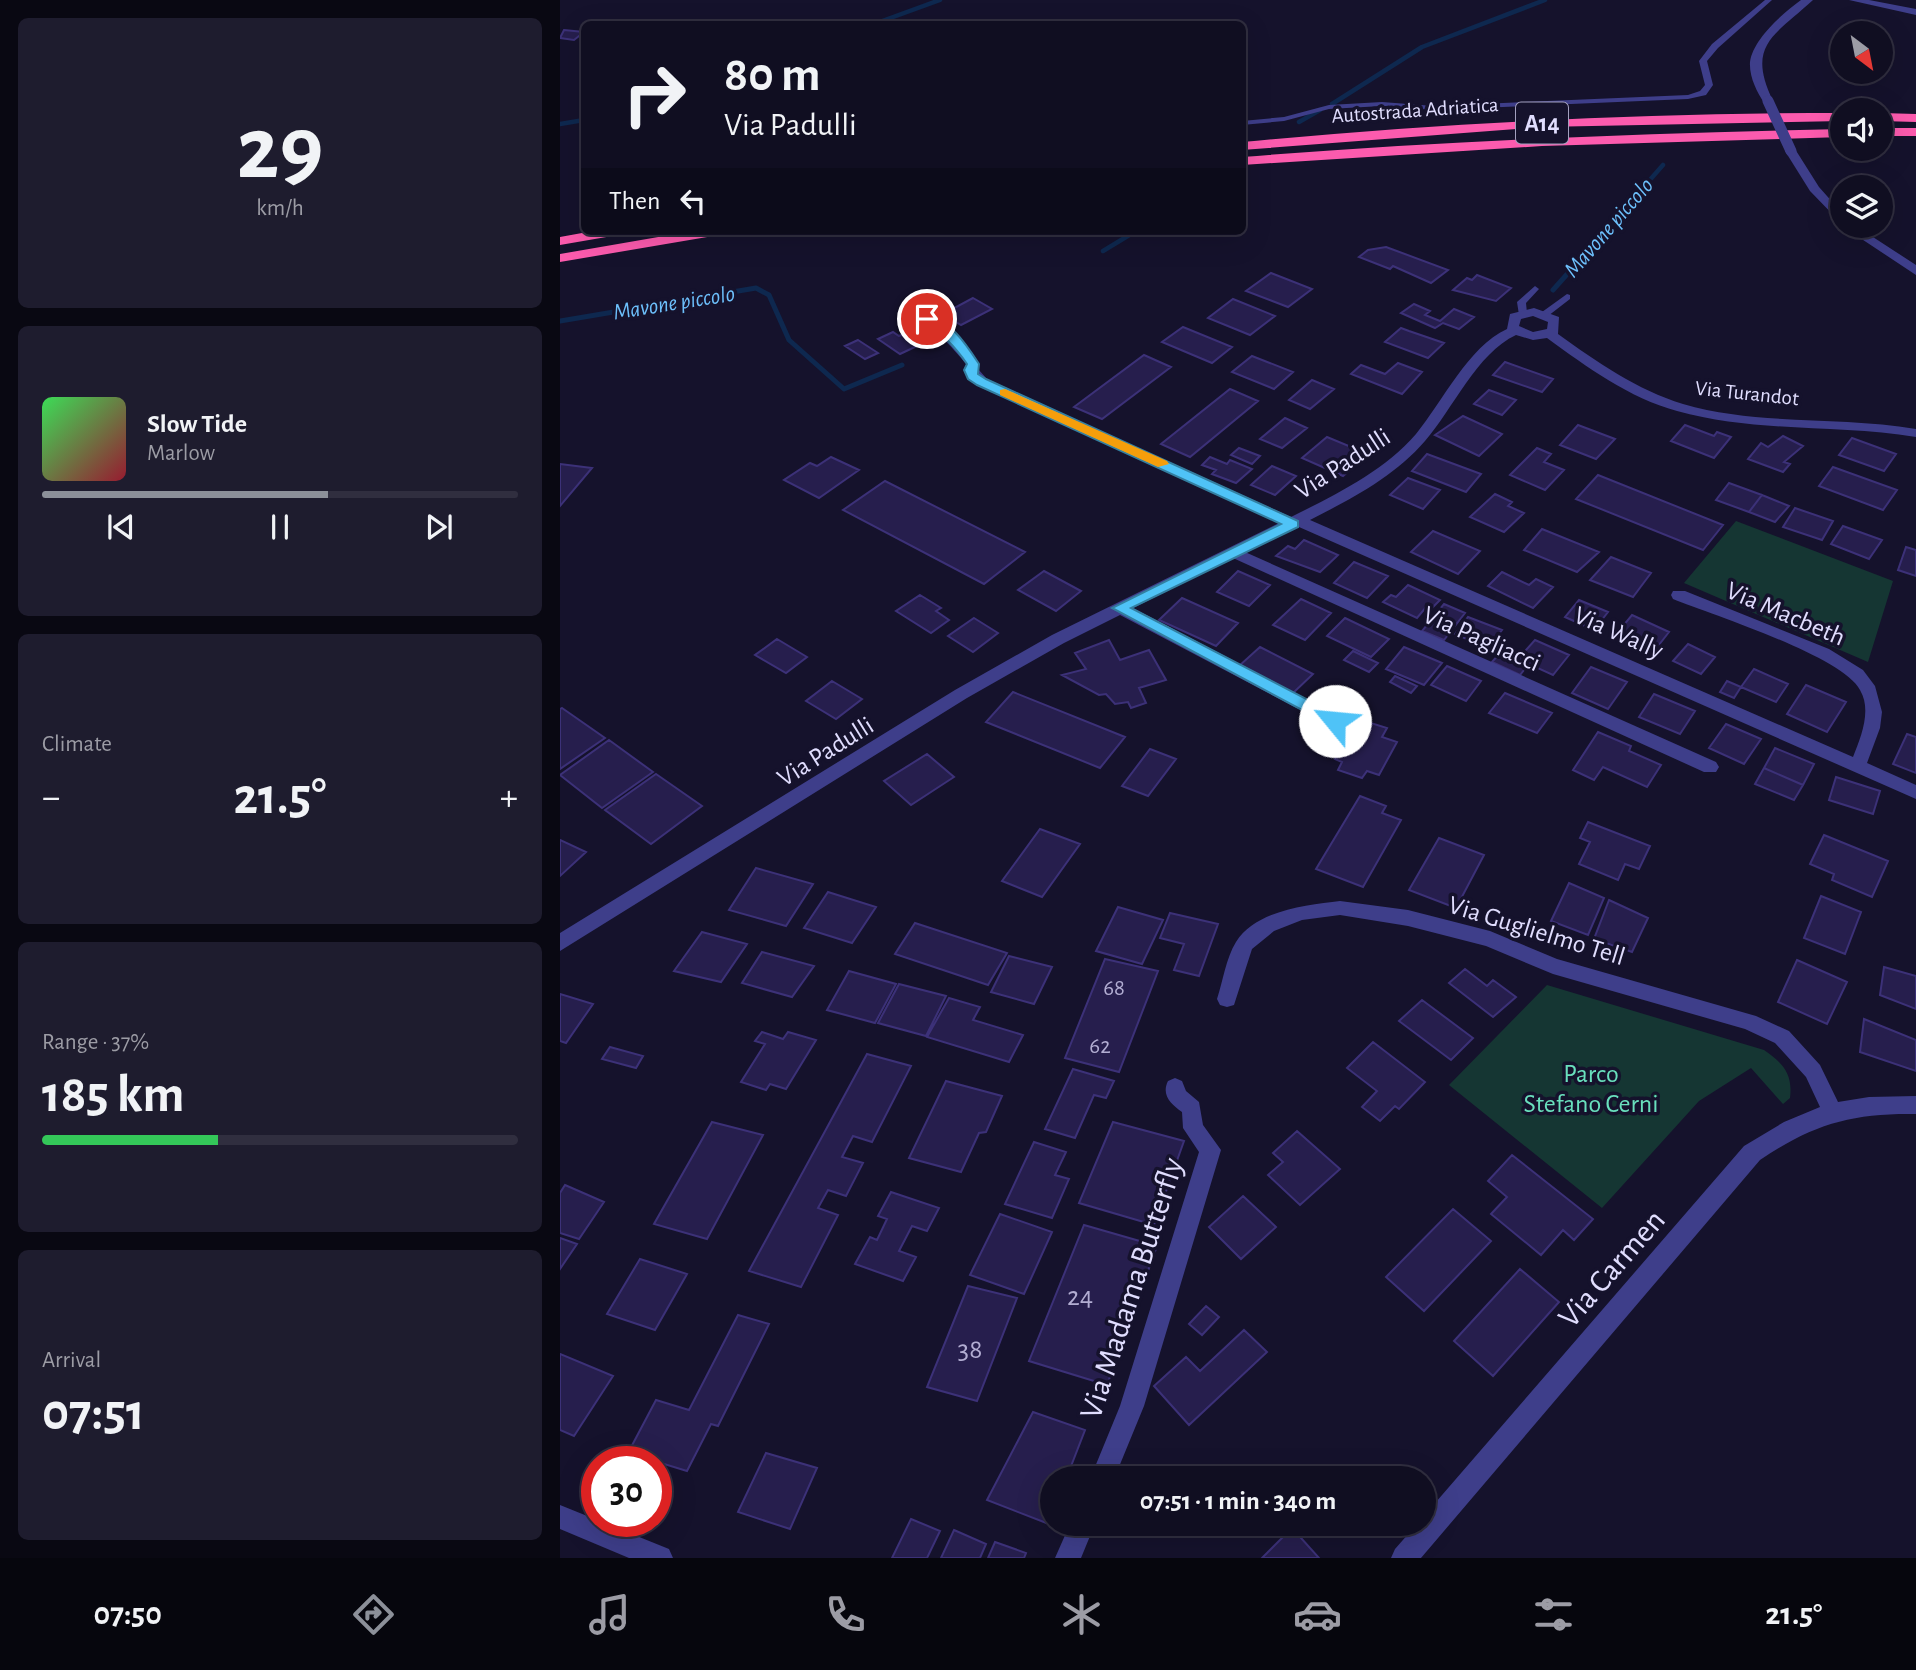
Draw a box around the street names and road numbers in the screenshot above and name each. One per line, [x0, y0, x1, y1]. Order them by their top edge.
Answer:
street label: Autostrada Adriatica [1331, 94, 1500, 127]
road number: A14 [1516, 103, 1568, 144]
street label: Via Turandot [1694, 378, 1800, 409]
street label: Via Padulli [1290, 424, 1395, 504]
street label: Via Macbeth [1722, 577, 1849, 651]
street label: Via Pagliacci [1419, 601, 1544, 676]
street label: Via Wally [1570, 602, 1667, 664]
street label: Via Padulli [773, 712, 878, 791]
street label: Via Guglielmo Tell [1445, 892, 1628, 970]
street label: Via Madama Butterfly [1075, 1153, 1189, 1423]
street label: Via Carmen [1552, 1204, 1671, 1334]

